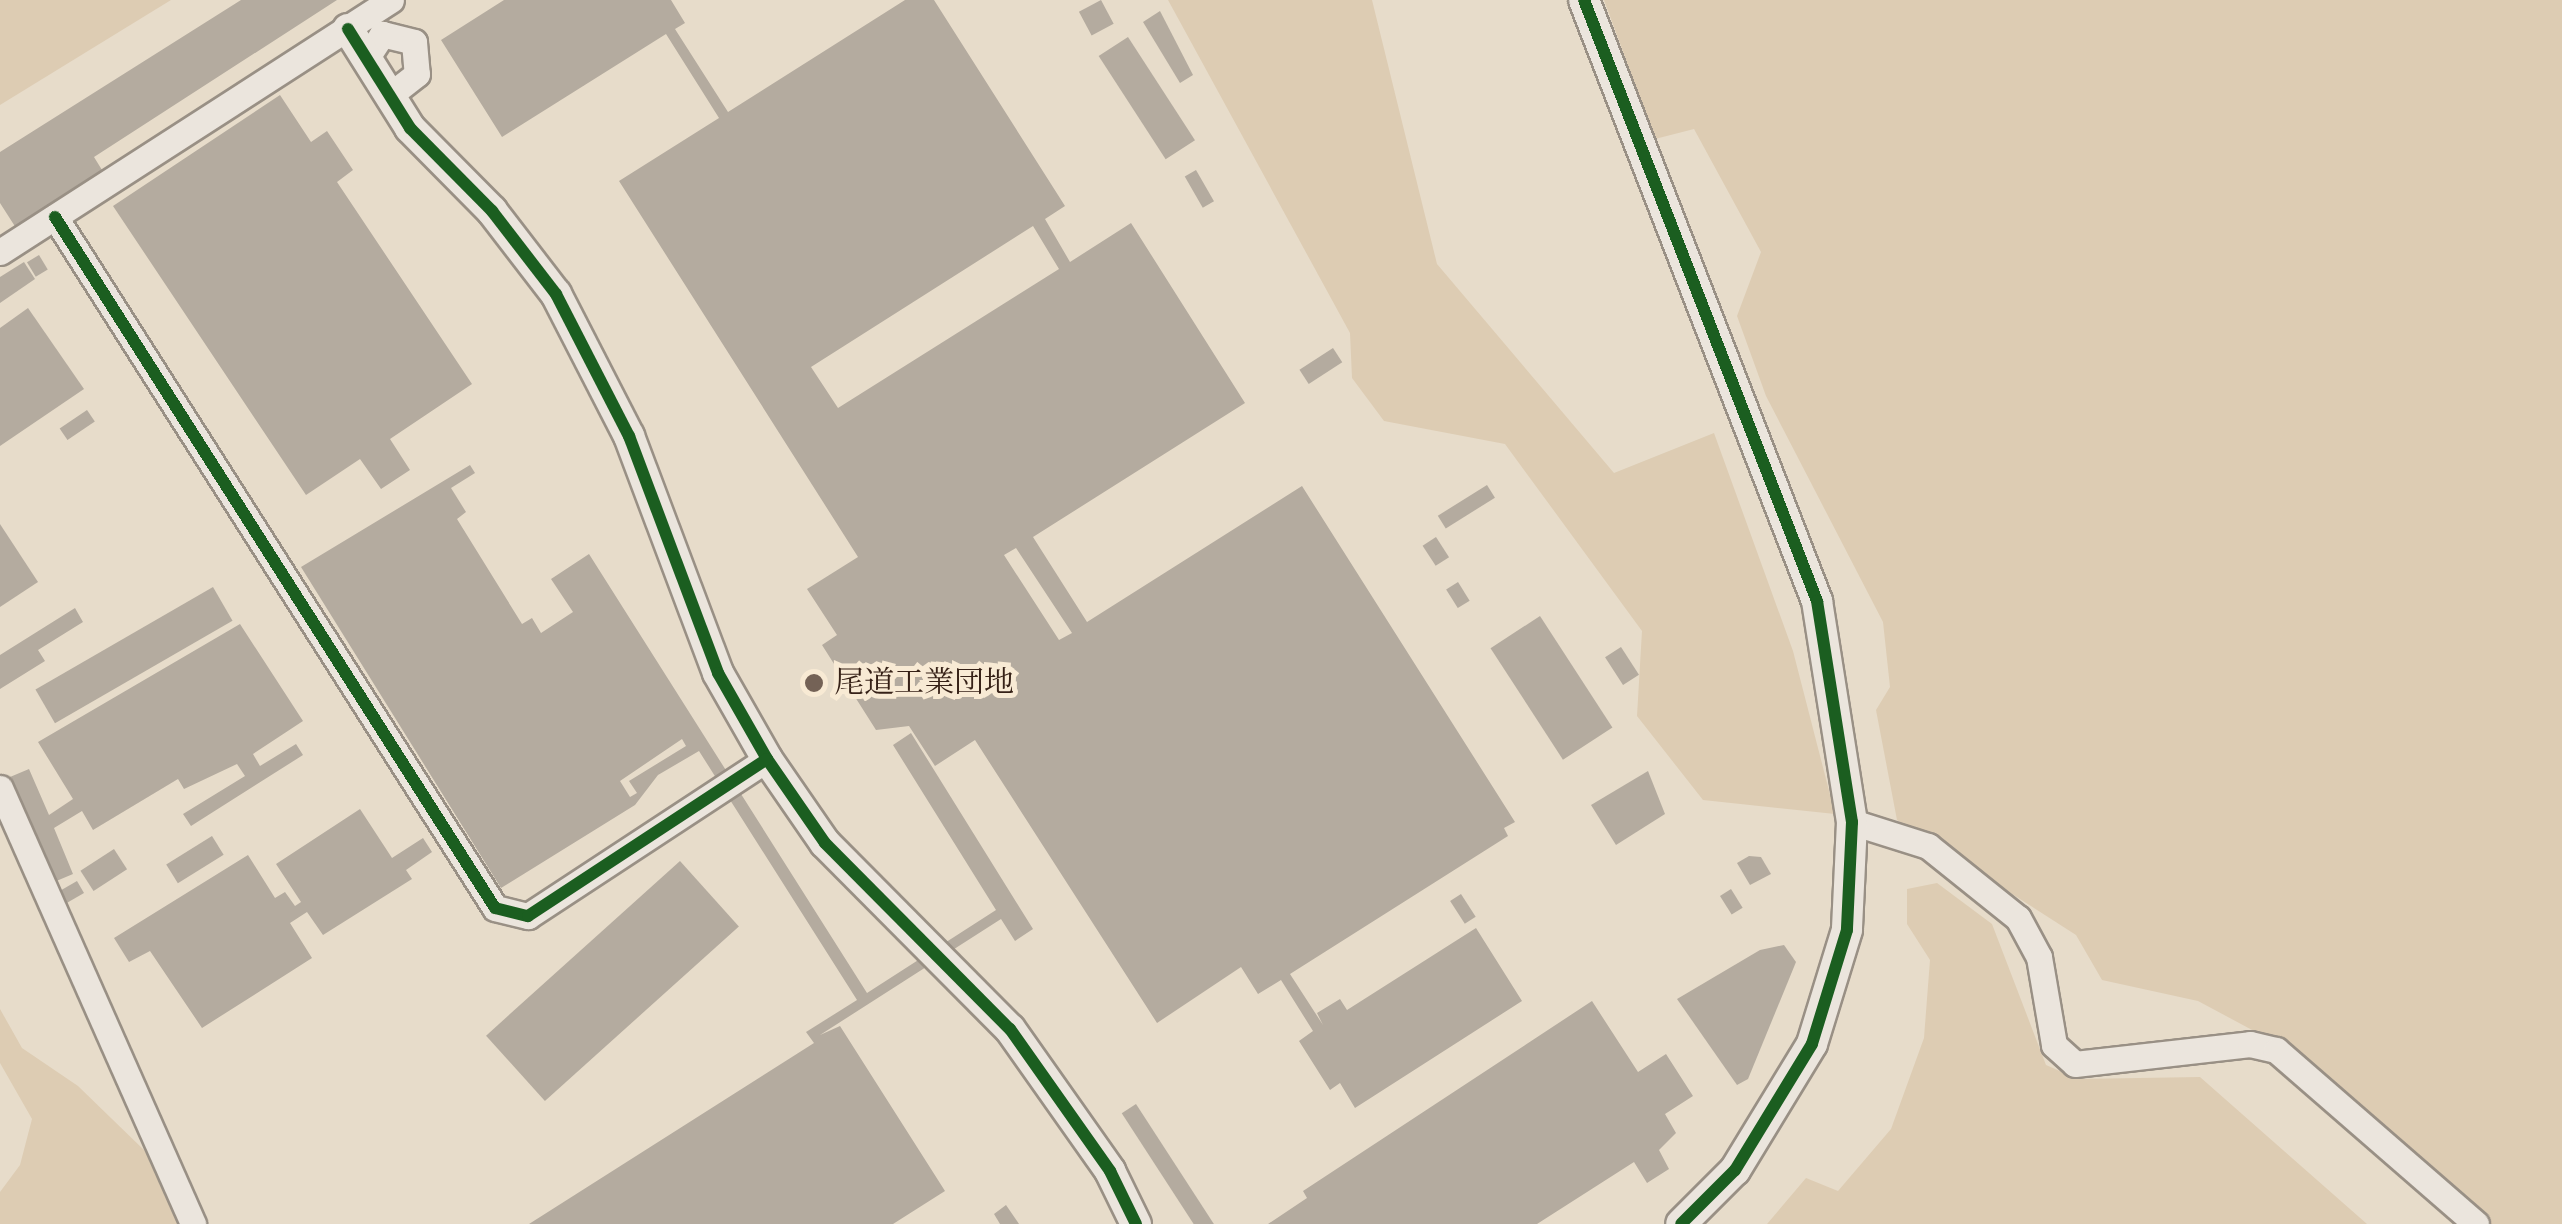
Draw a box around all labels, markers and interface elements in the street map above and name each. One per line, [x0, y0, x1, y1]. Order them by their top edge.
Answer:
place label: 尾道工業団地 [834, 665, 1014, 701]
marker: 尾道工業団地 [803, 672, 825, 694]

